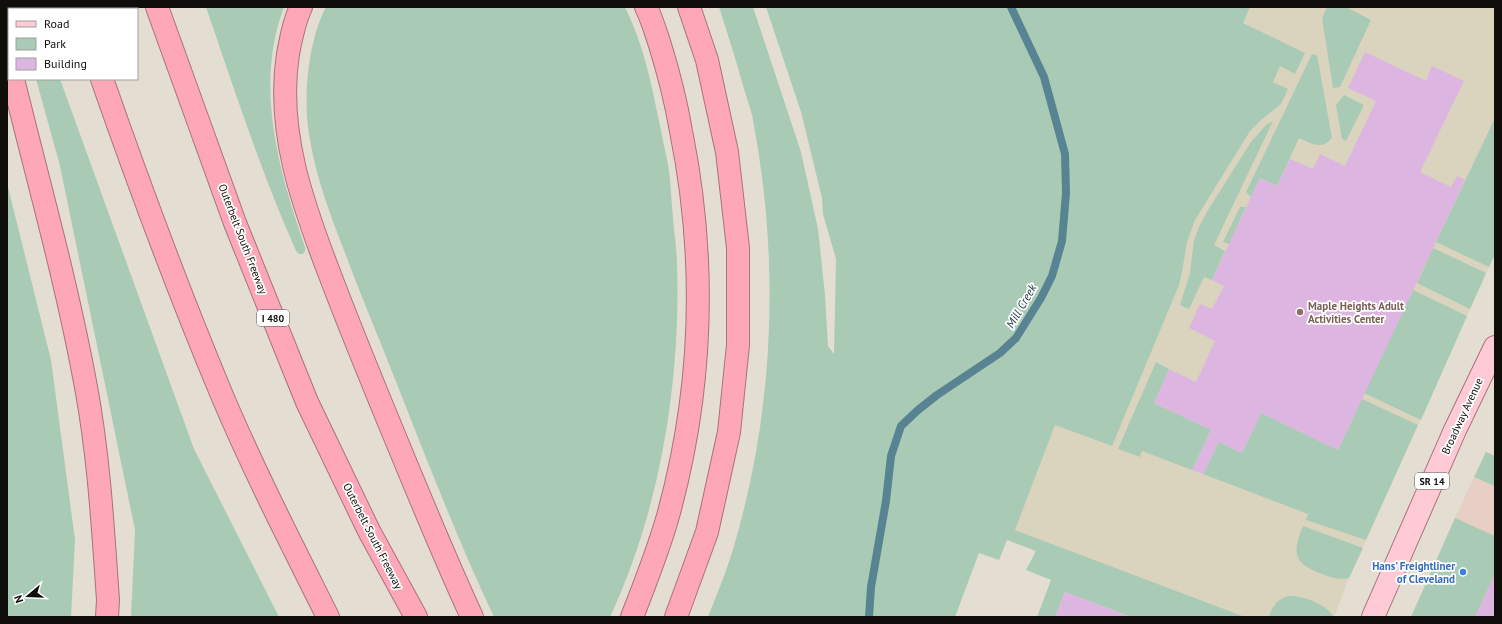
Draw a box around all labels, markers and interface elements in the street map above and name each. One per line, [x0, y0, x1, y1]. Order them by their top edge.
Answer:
legend [8, 8, 138, 80]
text: Road [44, 16, 69, 31]
text: Park [44, 36, 66, 51]
text: Building [44, 56, 87, 71]
street label: Outerbelt South Freeway [215, 182, 271, 297]
water label: Mill Creek [1002, 281, 1040, 331]
place label: Maple Heights Adult Activities Center [1308, 299, 1404, 326]
marker: Maple Heights Adult Activities Center [1295, 307, 1305, 317]
road number: I 480 [257, 310, 289, 326]
street label: Broadway Avenue [1438, 375, 1486, 456]
road number: SR 14 [1415, 473, 1449, 489]
street label: Outerbelt South Freeway [340, 481, 406, 592]
place label: Hans’ Freightliner of Cleveland [1372, 559, 1455, 586]
marker: Hans’ Freightliner of Cleveland [1458, 567, 1468, 577]
north arrow [8, 576, 48, 616]
text: N [11, 594, 26, 605]

